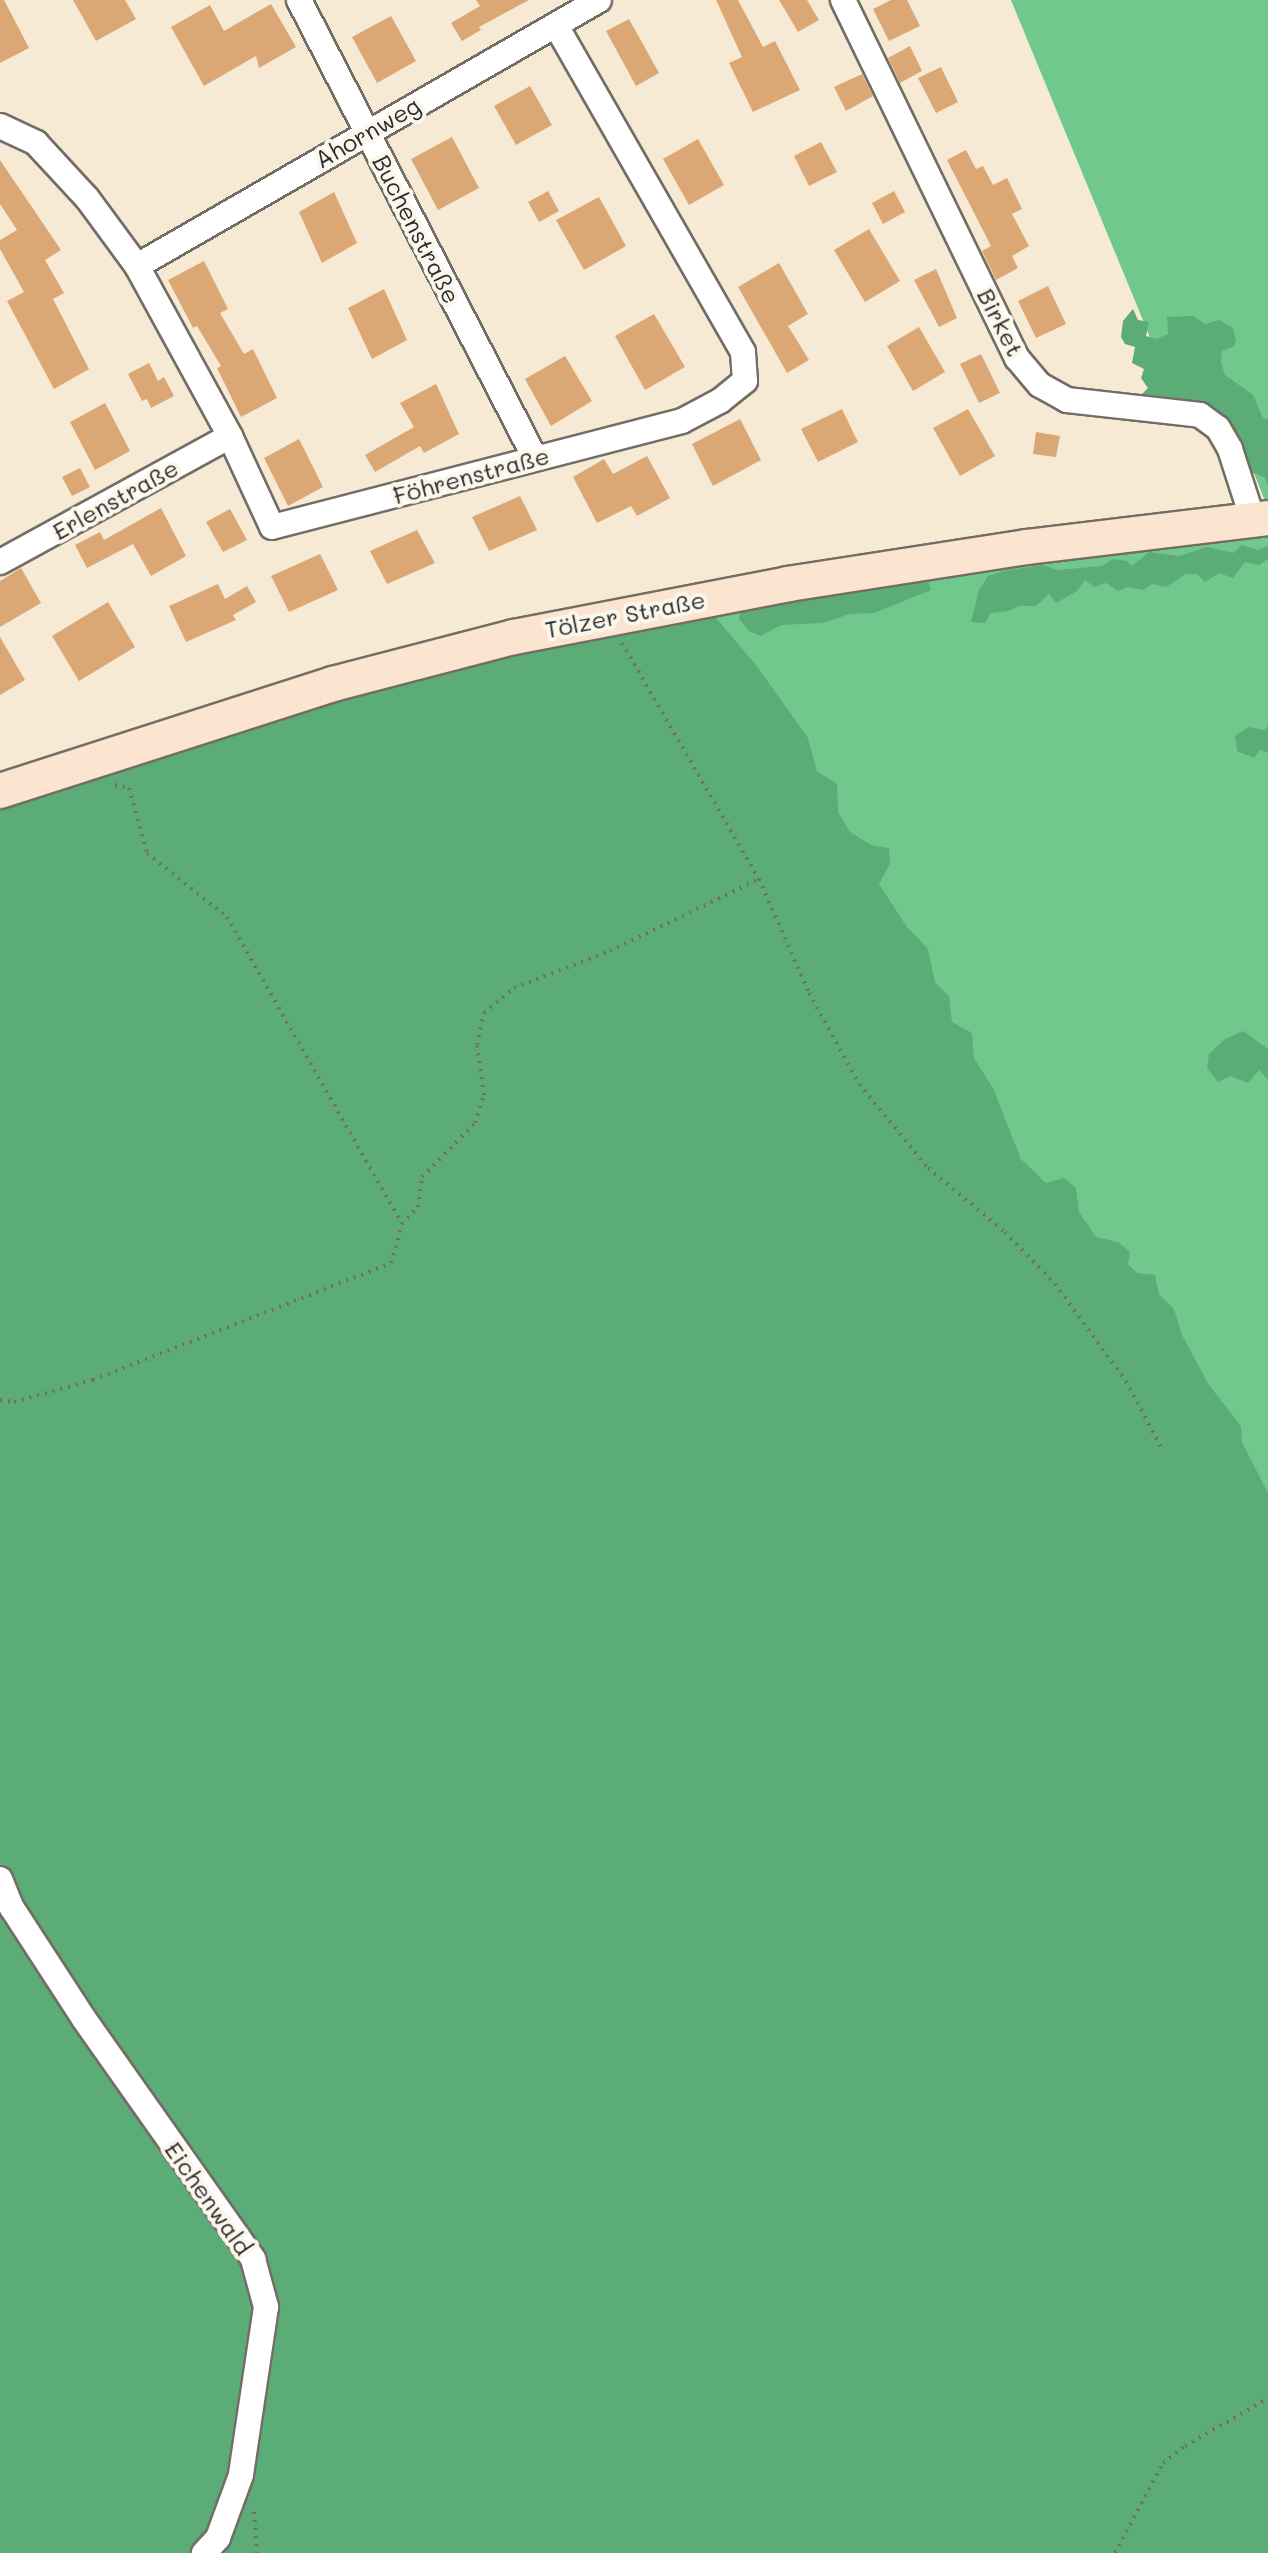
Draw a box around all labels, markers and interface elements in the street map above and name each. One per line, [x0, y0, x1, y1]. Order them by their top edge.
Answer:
street label: Ahornweg [309, 90, 425, 174]
street label: Buchenstraße [367, 150, 467, 308]
street label: Birket [972, 283, 1030, 361]
street label: Föhrenstraße [390, 440, 552, 510]
street label: Erlenstraße [47, 453, 183, 545]
street label: Tölzer Straße [542, 584, 708, 644]
street label: Eichenwald [159, 2136, 259, 2260]

